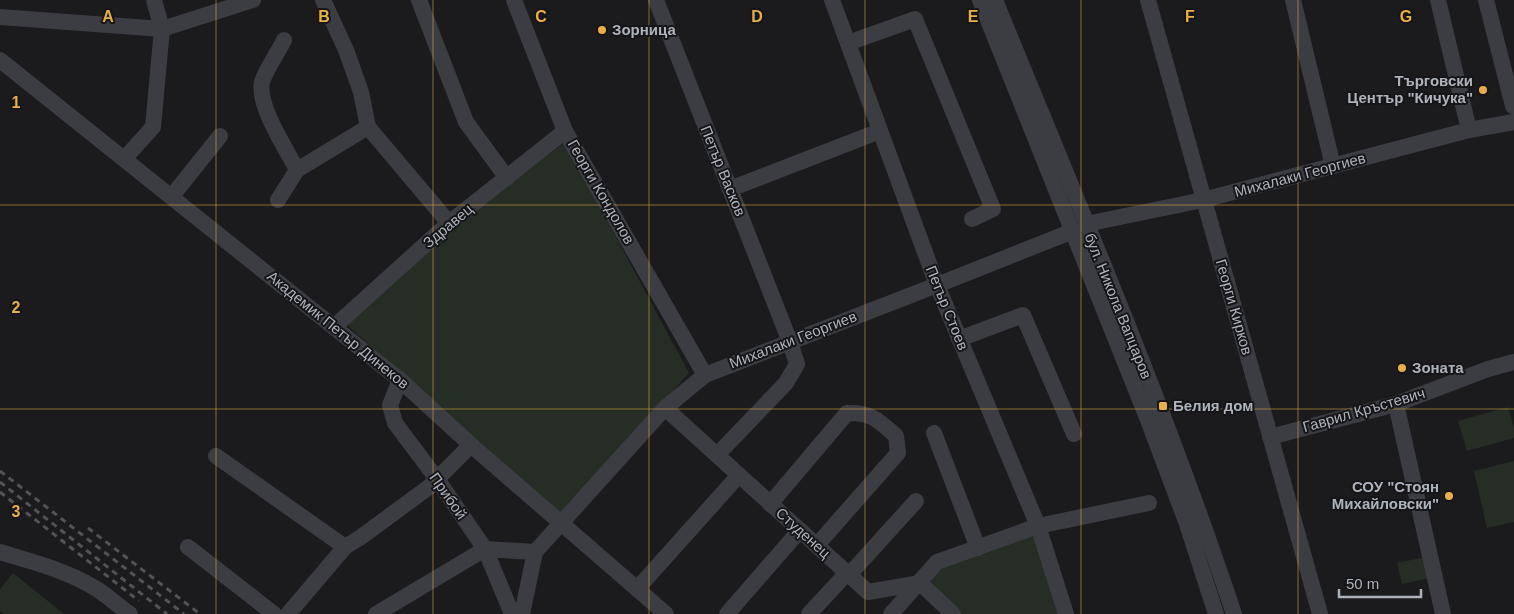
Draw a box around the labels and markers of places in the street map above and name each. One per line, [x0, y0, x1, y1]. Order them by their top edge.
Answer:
place label: Зорница [612, 21, 676, 38]
marker: Зорница [596, 24, 608, 36]
place label: Търговски Център "Кичука" [1347, 72, 1473, 106]
marker: Търговски Център "Кичука" [1477, 84, 1489, 96]
place label: Зоната [1412, 359, 1464, 376]
marker: Зоната [1396, 362, 1408, 374]
place label: Белия дом [1173, 397, 1253, 414]
marker: Белия дом [1157, 400, 1169, 412]
place label: СОУ "Стоян Михайловски" [1332, 478, 1439, 512]
marker: СОУ "Стоян Михайловски" [1443, 490, 1455, 502]

